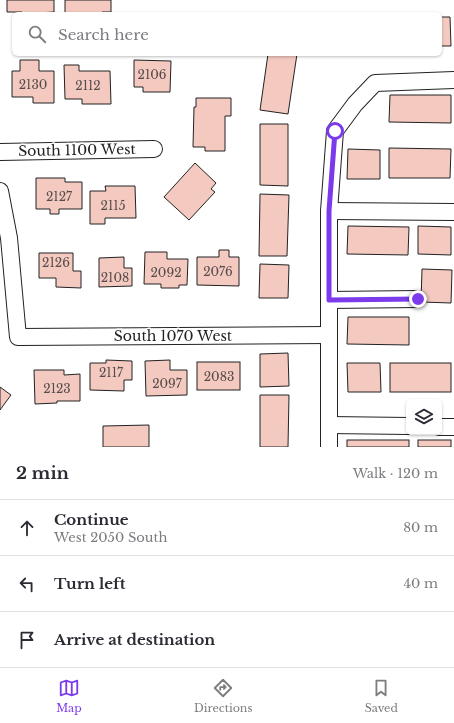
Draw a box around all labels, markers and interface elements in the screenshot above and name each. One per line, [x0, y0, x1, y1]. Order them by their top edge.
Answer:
search box [12, 12, 442, 56]
icon: search [26, 23, 48, 45]
text: Search here [58, 25, 149, 44]
house number: 2106 [137, 67, 167, 82]
house number: 2130 [19, 77, 47, 92]
house number: 2112 [75, 78, 101, 93]
route start [326, 122, 344, 140]
street label: South 1100 West [18, 140, 137, 160]
house number: 2127 [46, 189, 73, 204]
house number: 2115 [101, 198, 126, 213]
house number: 2126 [42, 255, 70, 270]
house number: 2076 [203, 264, 233, 279]
house number: 2092 [150, 265, 182, 280]
house number: 2108 [101, 270, 129, 285]
route end [409, 290, 427, 308]
street label: South 1070 West [114, 327, 233, 345]
house number: 2117 [99, 365, 124, 380]
house number: 2083 [204, 369, 234, 384]
house number: 2097 [152, 376, 183, 391]
house number: 2123 [43, 381, 71, 396]
map controls [406, 399, 442, 435]
button: layers [406, 399, 442, 435]
text: 2 min [16, 463, 69, 484]
text: Walk · 120 m [353, 465, 438, 482]
text: Continue [54, 510, 129, 529]
icon: ahead [16, 517, 38, 539]
text: 80 m [403, 519, 438, 536]
text: West 2050 South [54, 529, 167, 546]
icon: left [16, 573, 38, 595]
text: Turn left [54, 574, 125, 593]
text: 40 m [403, 575, 438, 592]
icon: arrive [16, 629, 38, 651]
text: Arrive at destination [54, 630, 215, 649]
tab: Map [56, 677, 82, 715]
tab: Directions [194, 677, 252, 715]
tab: Saved [365, 677, 398, 715]

